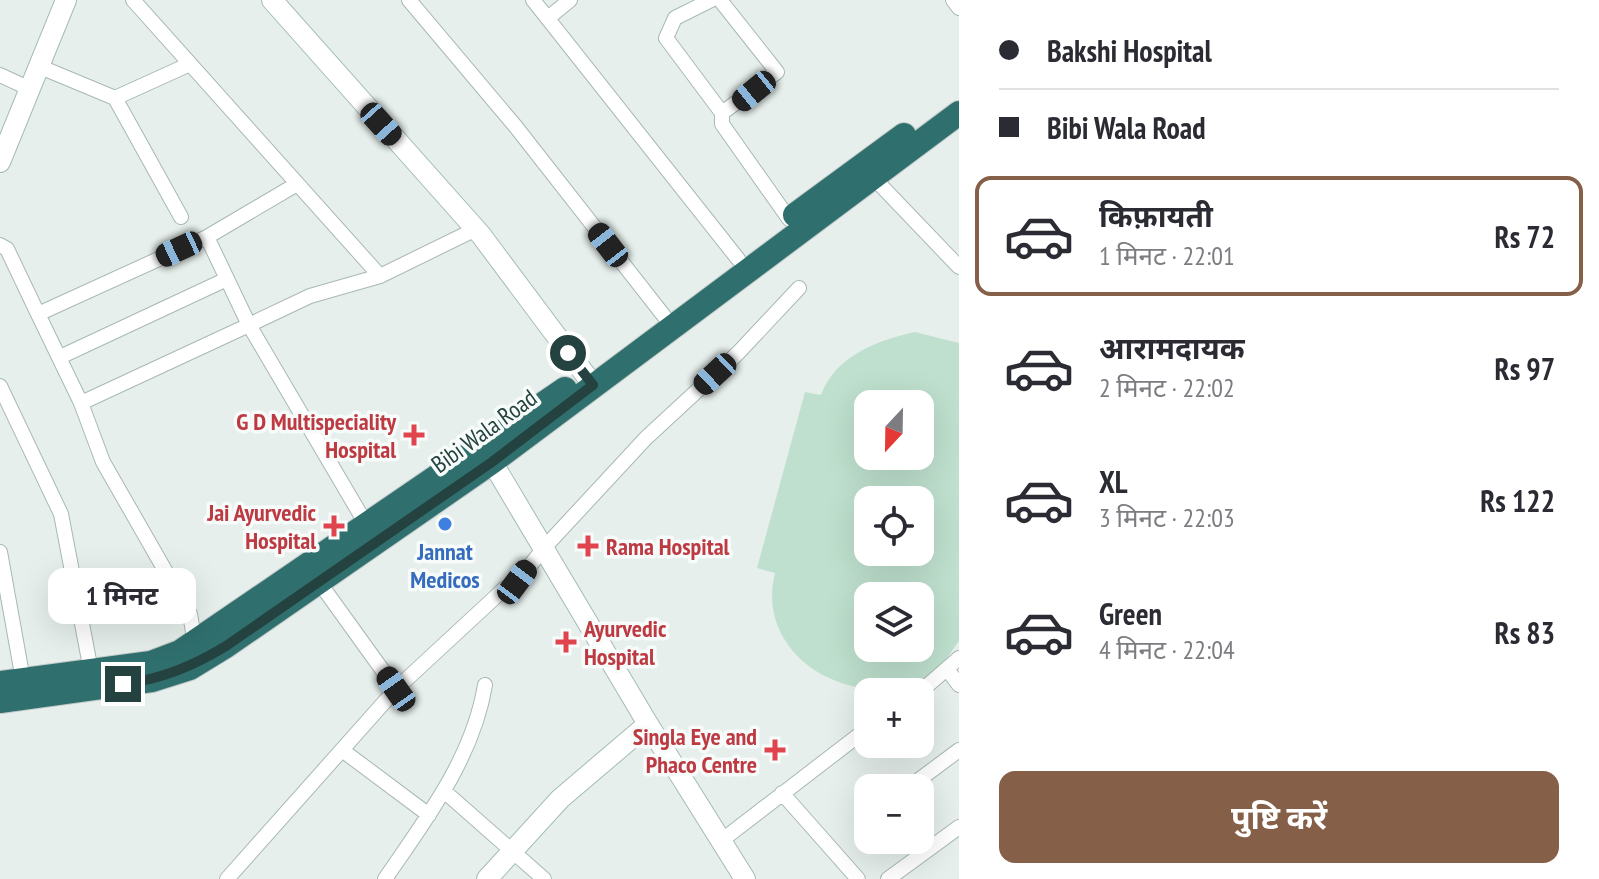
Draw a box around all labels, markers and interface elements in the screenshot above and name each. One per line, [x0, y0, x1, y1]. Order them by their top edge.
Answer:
text: Bakshi Hospital [1047, 31, 1212, 70]
car [728, 67, 780, 115]
car [356, 98, 406, 150]
text: Bibi Wala Road [1047, 108, 1206, 147]
text: किफ़ायती [1099, 196, 1213, 235]
icon: car [1003, 200, 1075, 272]
text: Rs 72 [1495, 217, 1555, 256]
car [584, 219, 632, 271]
car [152, 228, 206, 270]
text: 1 मिनट · 22:01 [1099, 239, 1235, 272]
text: आरामदायक [1099, 328, 1245, 367]
icon: car [1003, 332, 1075, 404]
route start [550, 335, 586, 371]
car [689, 349, 741, 399]
text: Rs 97 [1495, 349, 1555, 388]
text: 2 मिनट · 22:02 [1099, 371, 1235, 404]
street label: Bibi Wala Road [425, 382, 543, 480]
north arrow [854, 390, 934, 470]
map controls [854, 390, 934, 854]
place label: G D Multispeciality Hospital [236, 406, 396, 465]
marker: G D Multispeciality Hospital [403, 424, 425, 446]
text: XL [1099, 462, 1128, 501]
icon: car [1003, 464, 1075, 536]
text: Rs 122 [1480, 481, 1555, 520]
button: locate [854, 486, 934, 566]
place label: Jai Ayurvedic Hospital [206, 497, 317, 556]
text: 3 मिनट · 22:03 [1099, 501, 1235, 534]
marker: Jai Ayurvedic Hospital [323, 515, 345, 537]
marker: Jannat Medicos [436, 515, 454, 533]
place label: Rama Hospital [606, 531, 730, 562]
marker: Rama Hospital [577, 535, 599, 557]
place label: Jannat Medicos [410, 536, 480, 595]
car [493, 556, 541, 608]
callout: 1 मिनट [49, 568, 197, 624]
text: 1 मिनट [86, 579, 158, 612]
button: layers [854, 582, 934, 662]
text: Green [1099, 594, 1162, 633]
icon: car [1003, 596, 1075, 668]
place label: Ayurvedic Hospital [583, 613, 667, 672]
text: Rs 83 [1495, 613, 1555, 652]
marker: Ayurvedic Hospital [555, 631, 577, 653]
text: 4 मिनट · 22:04 [1099, 633, 1235, 666]
car [372, 662, 420, 716]
route end [105, 666, 141, 702]
button: + [854, 678, 934, 758]
place label: Singla Eye and Phaco Centre [633, 721, 757, 780]
marker: Singla Eye and Phaco Centre [764, 739, 786, 761]
button: पुष्टि करें [999, 771, 1559, 863]
button: − [854, 774, 934, 854]

